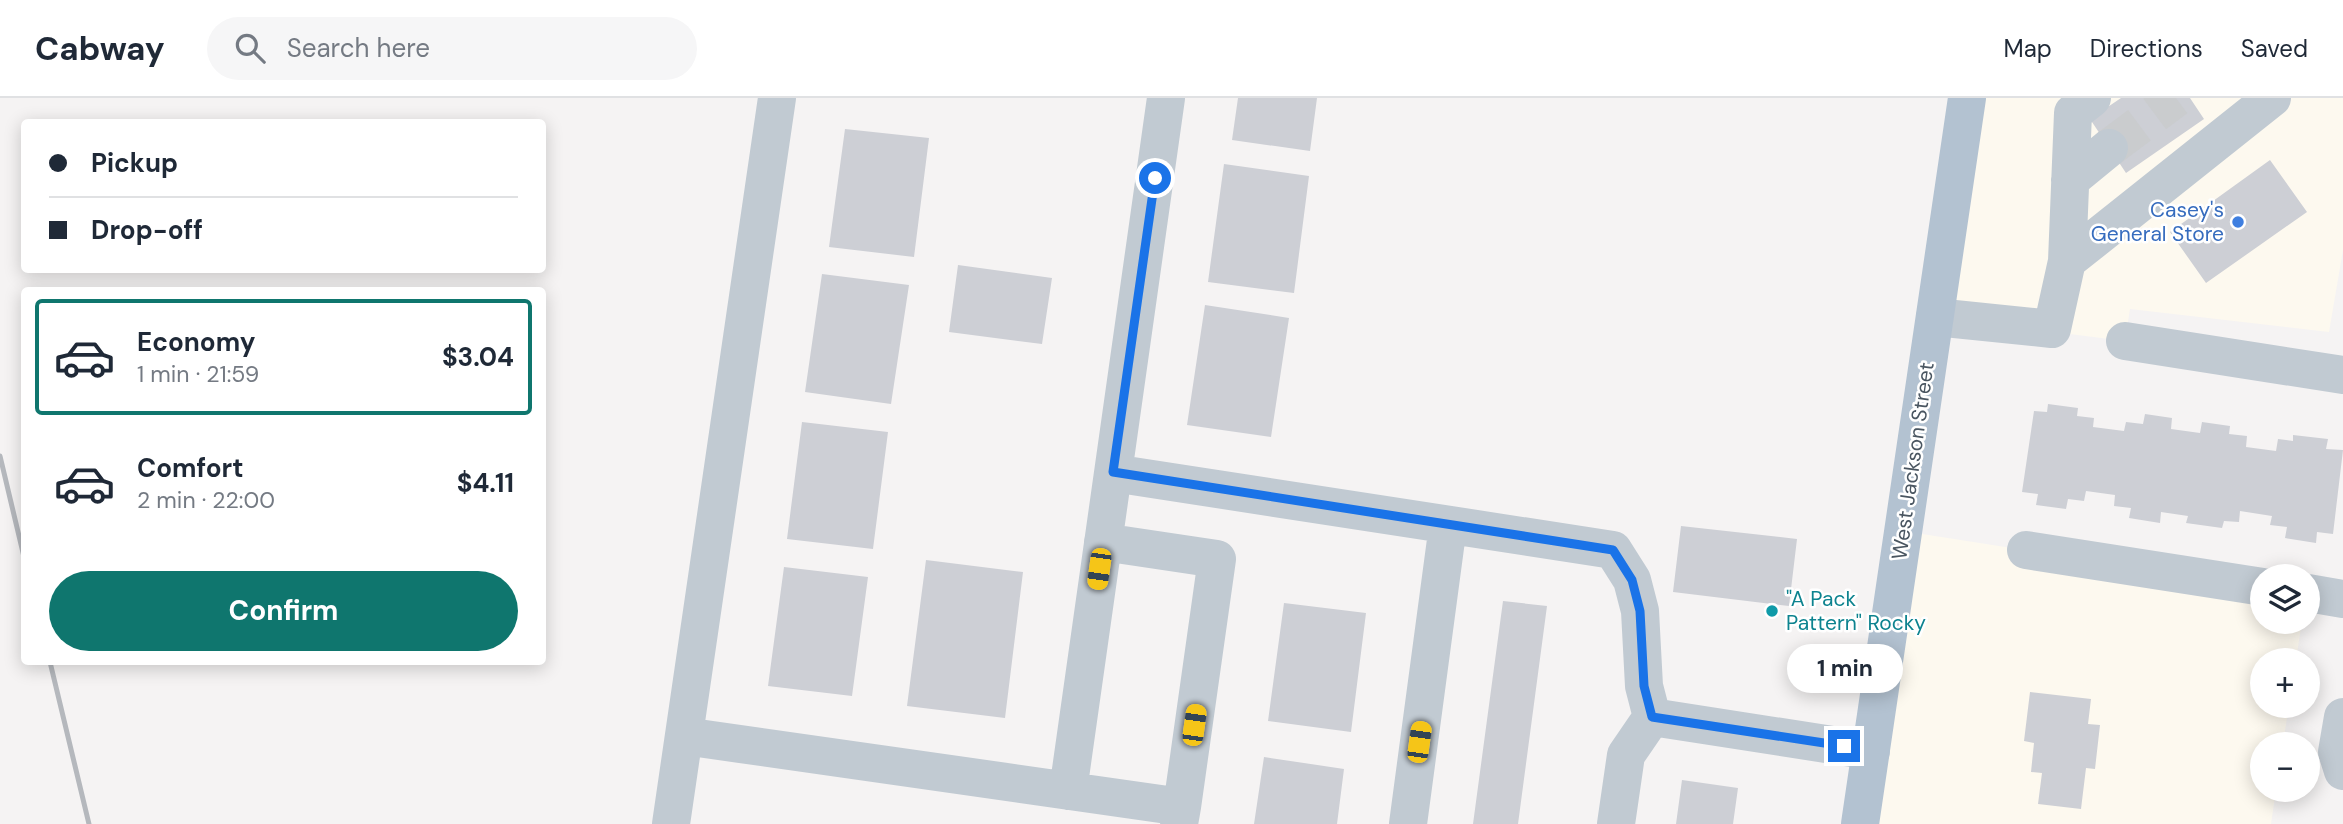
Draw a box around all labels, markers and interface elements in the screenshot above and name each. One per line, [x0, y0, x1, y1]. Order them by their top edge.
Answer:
search box [207, 17, 697, 80]
text: Cabway [35, 27, 165, 70]
icon: search [231, 29, 269, 67]
text: Search here [287, 31, 430, 65]
text: Map [2004, 33, 2052, 64]
text: Directions [2090, 33, 2203, 64]
text: Saved [2241, 33, 2308, 64]
text: Pickup [91, 146, 178, 180]
route start [1139, 162, 1171, 194]
place label: Casey's General Store [2091, 196, 2224, 248]
text: Drop-off [91, 213, 203, 247]
marker: Casey's General Store [2230, 214, 2246, 230]
text: Economy [137, 325, 255, 359]
icon: car [53, 326, 116, 389]
text: $3.04 [442, 340, 514, 374]
text: 1 min · 21:59 [137, 359, 259, 389]
street label: West Jackson Street [1885, 360, 1941, 562]
text: Comfort [137, 451, 243, 485]
icon: car [53, 452, 116, 515]
text: $4.11 [457, 466, 514, 500]
text: 2 min · 22:00 [137, 485, 275, 515]
car [1086, 547, 1113, 591]
map controls [2250, 564, 2320, 802]
button: layers [2250, 564, 2320, 634]
button: Confirm [49, 571, 518, 651]
place label: "A Pack Pattern" Rocky [1786, 585, 1926, 637]
marker: "A Pack Pattern" Rocky [1764, 603, 1780, 619]
callout: 1 min [1786, 644, 1902, 694]
button: + [2250, 648, 2320, 718]
text: 1 min [1817, 653, 1873, 683]
car [1181, 703, 1208, 747]
car [1406, 720, 1433, 764]
route end [1828, 730, 1860, 762]
button: − [2250, 732, 2320, 802]

